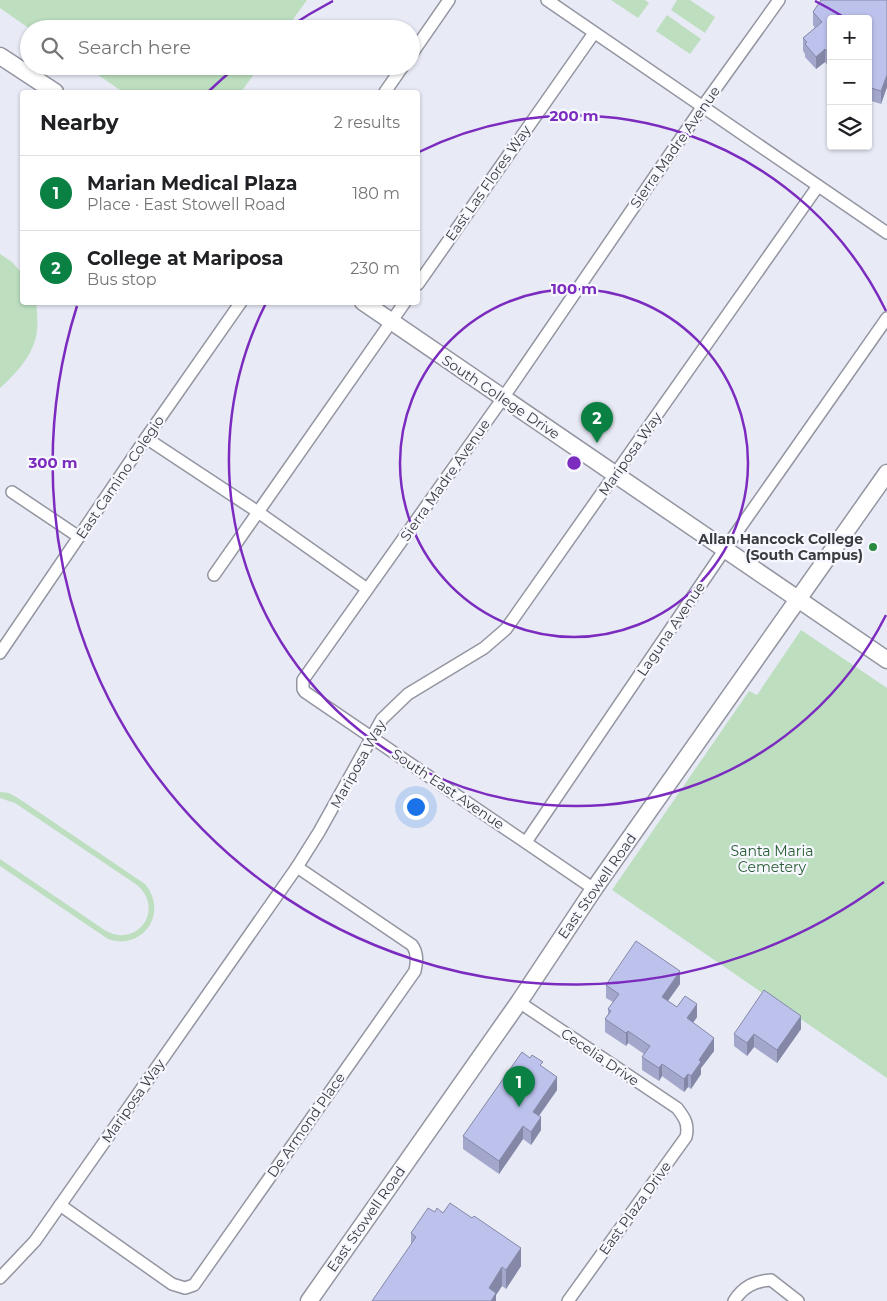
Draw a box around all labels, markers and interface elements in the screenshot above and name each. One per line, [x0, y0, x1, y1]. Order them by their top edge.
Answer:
map controls [827, 15, 872, 150]
button: + [827, 15, 872, 60]
search box [20, 20, 420, 75]
icon: search [38, 34, 66, 62]
text: Search here [78, 36, 191, 59]
button: − [827, 60, 872, 105]
street label: Sierra Madre Avenue [626, 83, 724, 211]
button: layers [827, 105, 872, 150]
text: 200 m [549, 106, 599, 125]
text: Nearby [40, 110, 119, 135]
text: 2 results [334, 113, 400, 132]
street label: East Las Flores Way [441, 121, 535, 244]
text: Marian Medical Plaza [87, 172, 297, 195]
text: 1 [53, 184, 59, 203]
text: 180 m [352, 184, 400, 203]
text: Place · East Stowell Road [87, 195, 286, 214]
text: College at Mariposa [87, 247, 283, 270]
text: 2 [51, 259, 61, 278]
text: 230 m [350, 259, 400, 278]
text: Bus stop [87, 270, 157, 289]
text: 100 m [551, 279, 597, 298]
street label: South College Drive [439, 351, 563, 443]
pin: 2 [581, 402, 613, 443]
street label: Mariposa Way [594, 408, 666, 499]
street label: East Camino Colegio [72, 412, 168, 542]
street label: Sierra Madre Avenue [396, 416, 494, 544]
text: 300 m [27, 453, 78, 472]
centre of rings [565, 454, 583, 472]
place label: Allan Hancock College (South Campus) [697, 530, 863, 564]
marker: Allan Hancock College (South Campus) [867, 541, 879, 553]
street label: Laguna Avenue [633, 578, 709, 680]
street label: Mariposa Way [326, 716, 390, 811]
street label: South East Avenue [388, 745, 508, 833]
your location [403, 794, 429, 820]
street label: East Stowell Road [554, 830, 640, 942]
park label: Santa Maria Cemetery [731, 842, 813, 876]
street label: Cecelia Drive [557, 1024, 643, 1090]
street label: Mariposa Way [97, 1055, 169, 1146]
pin: 1 [503, 1066, 535, 1107]
street label: De Armond Place [263, 1069, 349, 1181]
street label: East Plaza Drive [595, 1158, 675, 1258]
street label: East Stowell Road [323, 1163, 409, 1275]

